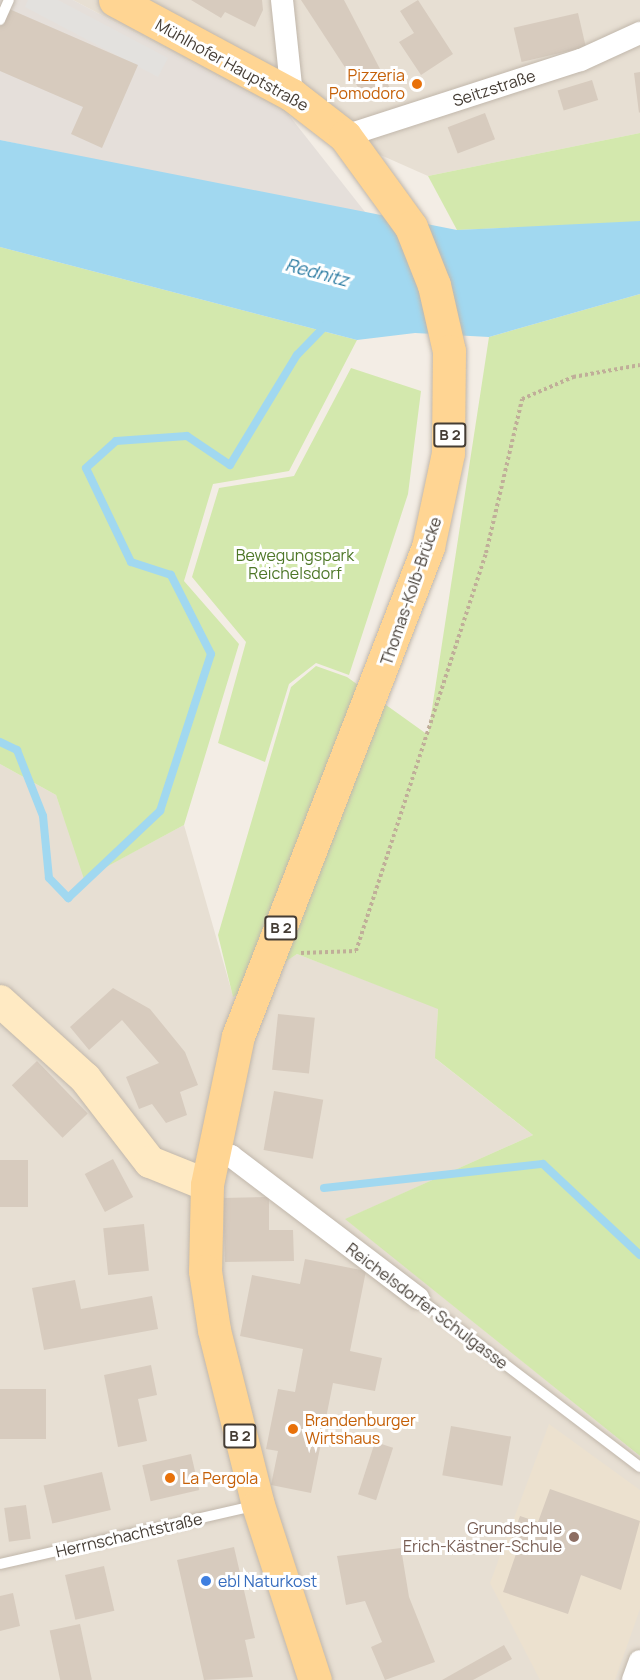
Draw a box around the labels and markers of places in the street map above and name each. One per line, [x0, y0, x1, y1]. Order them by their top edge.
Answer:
place label: Pizzeria Pomodoro [329, 65, 405, 103]
marker: Pizzeria Pomodoro [410, 77, 424, 91]
place label: Brandenburger Wirtshaus [305, 1410, 416, 1448]
marker: Brandenburger Wirtshaus [286, 1422, 300, 1436]
place label: La Pergola [182, 1468, 258, 1488]
marker: La Pergola [163, 1471, 177, 1485]
place label: Grundschule Erich-Kästner-Schule [403, 1518, 562, 1556]
marker: Grundschule Erich-Kästner-Schule [567, 1530, 581, 1544]
place label: ebl Naturkost [218, 1571, 317, 1591]
marker: ebl Naturkost [199, 1574, 213, 1588]

